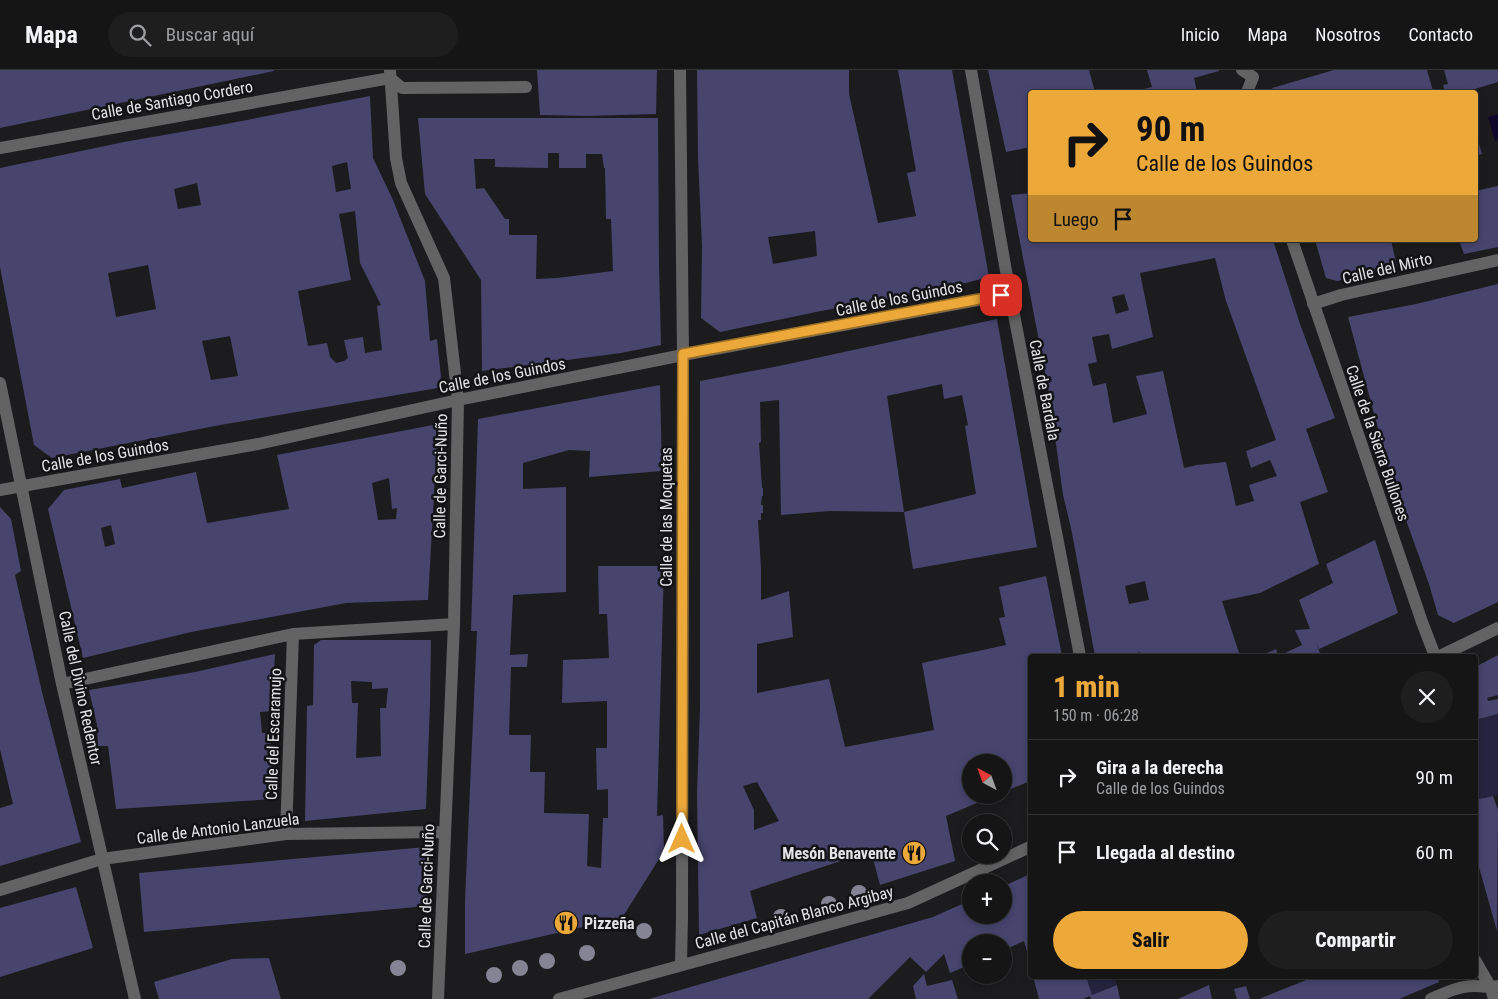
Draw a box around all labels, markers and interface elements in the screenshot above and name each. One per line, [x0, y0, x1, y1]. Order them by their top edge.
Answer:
search box [108, 12, 458, 57]
text: Mapa [25, 21, 78, 49]
icon: search [126, 21, 154, 49]
text: Buscar aquí [166, 23, 254, 46]
text: Inicio [1181, 24, 1220, 45]
text: Mapa [1248, 24, 1287, 45]
text: Nosotros [1315, 24, 1381, 45]
text: Contacto [1409, 24, 1473, 45]
street label: Calle de Santiago Cordero [90, 77, 254, 124]
text: 90 m [1136, 109, 1205, 150]
icon: right [1053, 110, 1118, 175]
text: Calle de los Guindos [1136, 151, 1313, 176]
icon: arrive [1109, 205, 1137, 233]
text: Luego [1053, 208, 1099, 231]
street label: Calle del Mirto [1340, 249, 1434, 288]
pin [980, 274, 1022, 316]
street label: Calle de los Guindos [834, 277, 964, 320]
icon: arrive [987, 281, 1015, 309]
street label: Calle de Bardala [1025, 338, 1064, 442]
street label: Calle de los Guindos [437, 354, 567, 397]
street label: Calle de la Sierra Bullones [1342, 363, 1413, 524]
street label: Calle de Garci-Nuño [430, 414, 451, 539]
street label: Calle de los Guindos [40, 435, 170, 476]
street label: Calle de las Moquetas [657, 447, 676, 587]
street label: Calle del Divino Redentor [55, 609, 106, 767]
street label: Calle del Escaramujo [262, 668, 285, 800]
text: 1 min [1053, 669, 1120, 704]
button: close [1401, 671, 1453, 723]
text: 150 m · 06:28 [1053, 706, 1139, 725]
north arrow [962, 754, 1012, 804]
map controls [962, 754, 1012, 984]
text: Gira a la derecha [1096, 756, 1223, 779]
icon: right [1053, 763, 1081, 791]
text: 90 m [1416, 766, 1453, 789]
text: Calle de los Guindos [1096, 779, 1225, 798]
street label: Calle de Antonio Lanzuela [136, 809, 300, 848]
position arrow [655, 812, 707, 864]
button: search [962, 814, 1012, 864]
street label: Calle de Garci-Nuño [415, 823, 438, 949]
icon: arrive [1053, 838, 1081, 866]
restaurant icon: Mesón Benavente [901, 840, 927, 866]
text: Llegada al destino [1096, 841, 1235, 864]
text: 60 m [1416, 841, 1453, 864]
place label: Mesón Benavente [782, 844, 896, 863]
button: + [962, 874, 1012, 924]
street label: Calle del Capitán Blanco Argibay [693, 882, 896, 953]
restaurant icon: Pizzeña [553, 910, 579, 936]
button: Salir [1053, 911, 1248, 969]
button: Compartir [1258, 911, 1453, 969]
place label: Pizzeña [584, 914, 635, 933]
button: − [962, 934, 1012, 984]

